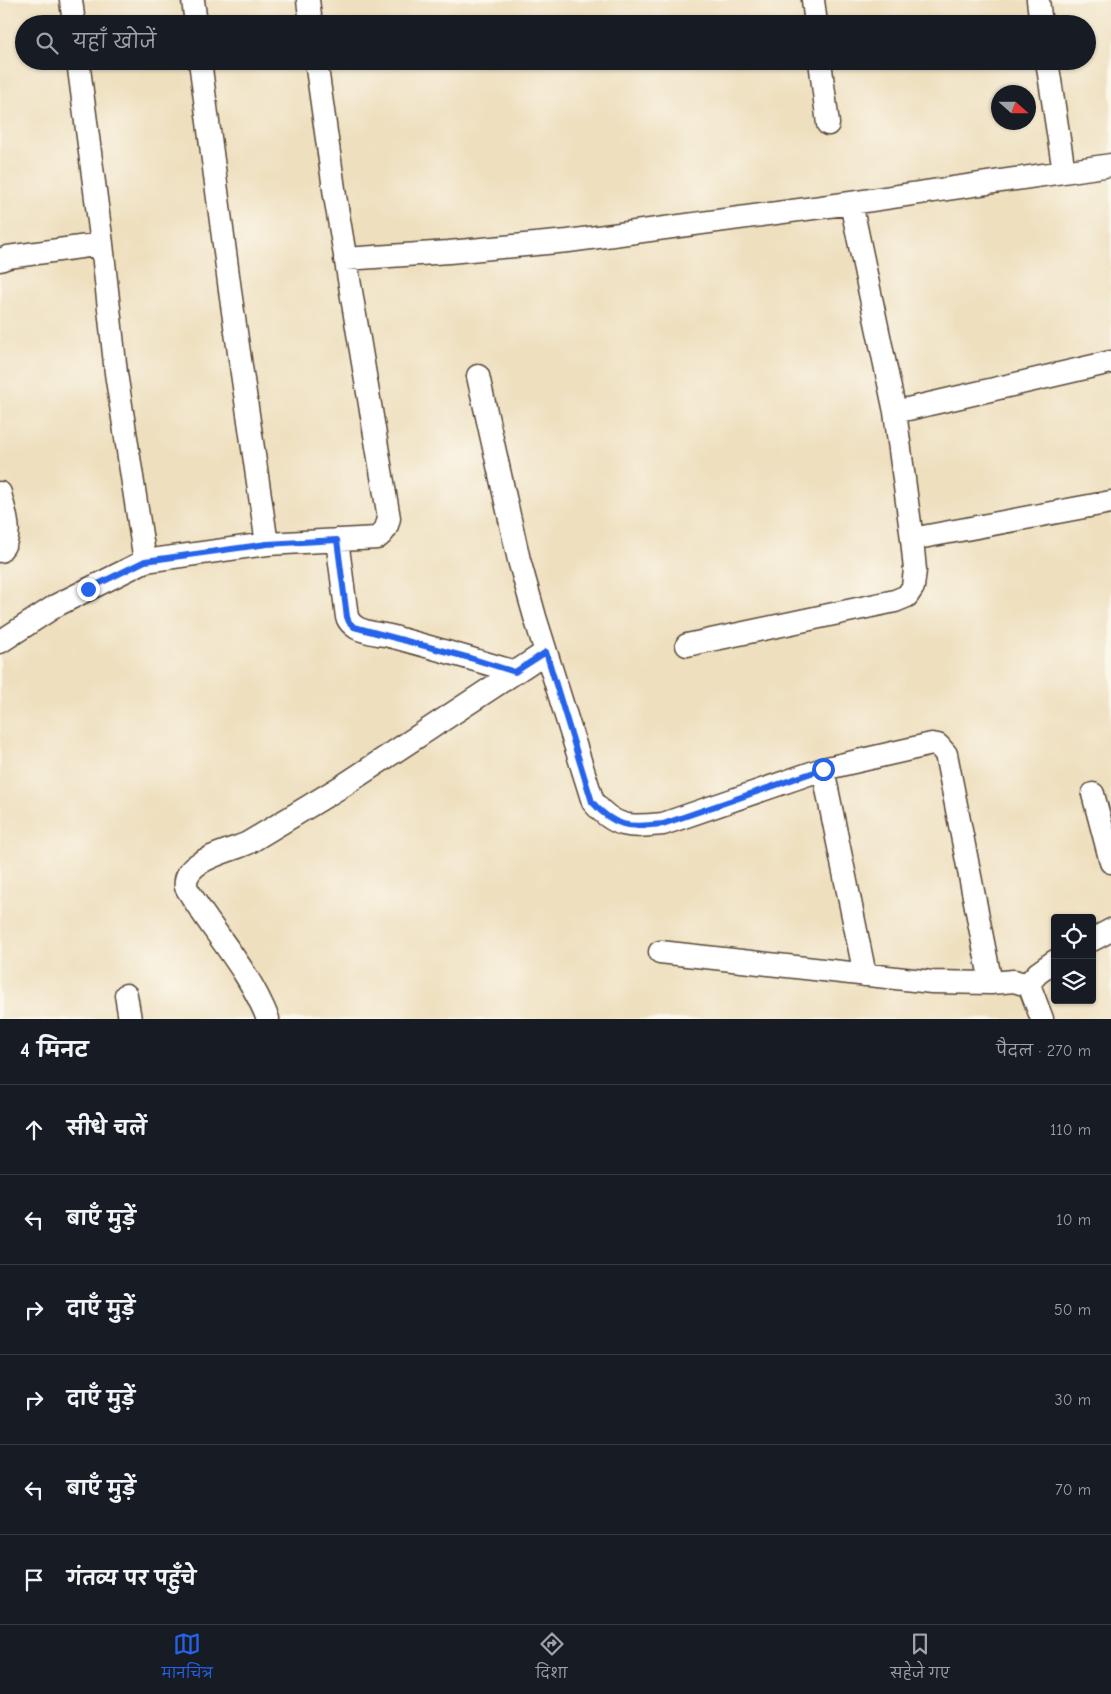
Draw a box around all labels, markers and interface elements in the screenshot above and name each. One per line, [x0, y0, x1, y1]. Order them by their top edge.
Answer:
search box [15, 15, 1096, 70]
icon: search [33, 29, 61, 57]
text: यहाँ खोजें [73, 31, 156, 53]
north arrow [991, 85, 1036, 130]
route end [77, 578, 100, 601]
route start [812, 758, 835, 781]
map controls [1051, 914, 1096, 1004]
button: locate [1051, 914, 1096, 959]
button: layers [1051, 959, 1096, 1004]
text: 4 मिनट [20, 1038, 88, 1062]
text: पैदल · 270 m [996, 1042, 1091, 1060]
icon: ahead [20, 1116, 48, 1144]
text: सीधे चलें [67, 1118, 147, 1140]
text: 110 m [1050, 1121, 1091, 1139]
icon: left [20, 1206, 48, 1234]
text: बाएँ मुड़ें [67, 1208, 136, 1230]
text: 10 m [1056, 1211, 1091, 1229]
icon: right [20, 1296, 48, 1324]
text: दाएँ मुड़ें [67, 1298, 135, 1320]
text: 50 m [1054, 1301, 1091, 1319]
icon: right [20, 1386, 48, 1414]
text: दाएँ मुड़ें [67, 1388, 135, 1410]
text: 30 m [1055, 1391, 1091, 1409]
icon: left [20, 1476, 48, 1504]
text: बाएँ मुड़ें [67, 1478, 136, 1500]
text: 70 m [1055, 1481, 1091, 1499]
icon: arrive [20, 1566, 48, 1594]
text: गंतव्य पर पहुँचे [67, 1568, 196, 1590]
tab: मानचित्र [161, 1630, 213, 1689]
tab: दिशा [536, 1630, 567, 1689]
tab: सहेजे गए [890, 1630, 950, 1689]

